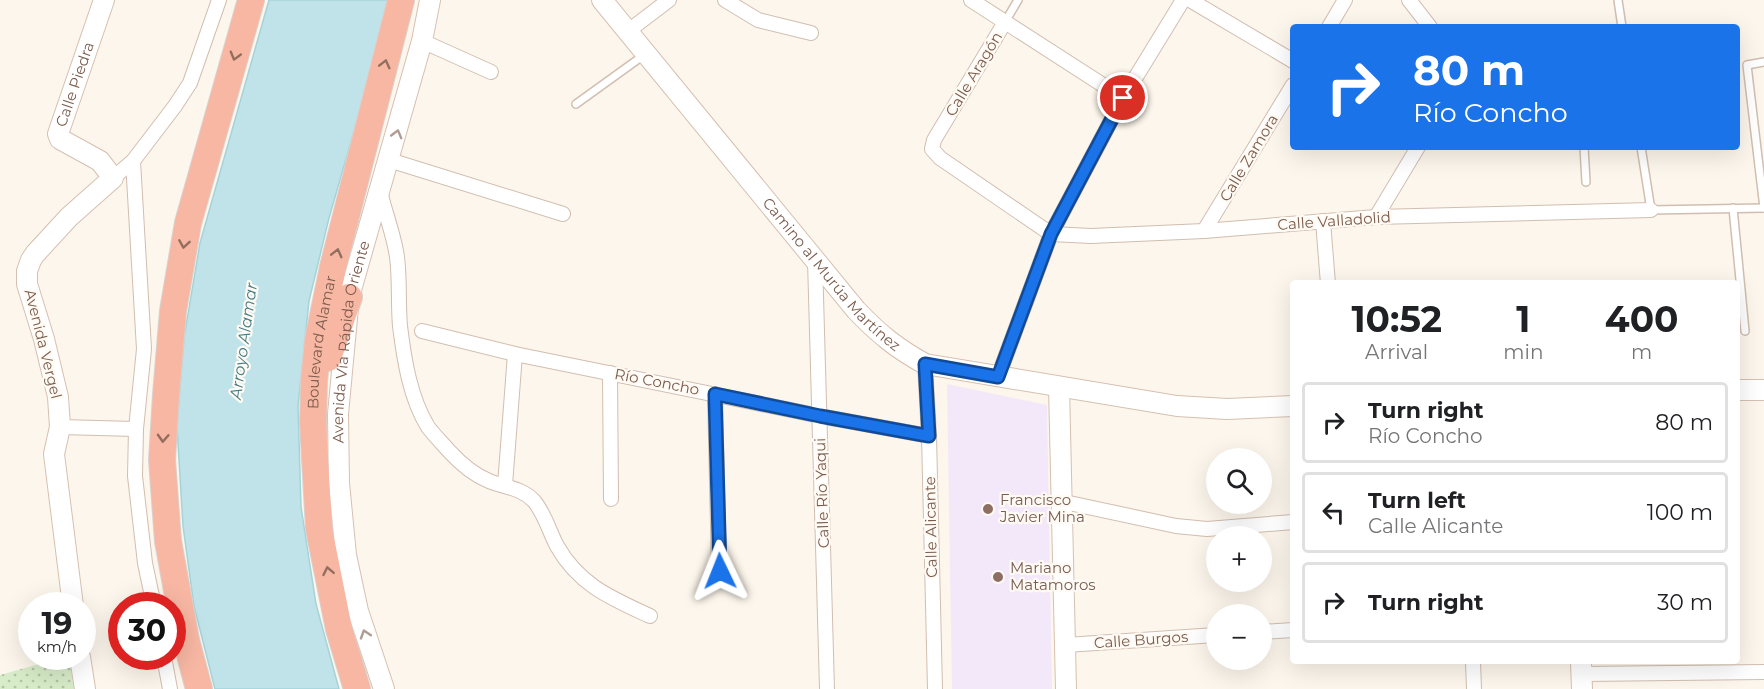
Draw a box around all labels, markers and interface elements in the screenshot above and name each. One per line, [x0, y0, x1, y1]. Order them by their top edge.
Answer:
street label: Calle Aragón [941, 28, 1006, 119]
street label: Calle Piedra [51, 39, 98, 129]
text: 80 m [1413, 44, 1525, 96]
icon: right [1314, 48, 1392, 126]
one-way arrow [230, 50, 242, 61]
one-way arrow [377, 60, 390, 70]
pin [1097, 72, 1148, 123]
icon: arrive [1106, 81, 1139, 114]
text: Río Concho [1413, 96, 1568, 129]
street label: Calle Zamora [1215, 111, 1282, 205]
one-way arrow [389, 129, 402, 139]
street label: Camino al Murúa Martínez [759, 193, 905, 355]
street label: Calle Valladolid [1277, 207, 1391, 234]
street label: Avenida Vía Rápida Oriente [328, 238, 374, 443]
one-way arrow [178, 239, 191, 249]
one-way arrow [329, 249, 342, 259]
street label: Boulevard Alamar [303, 274, 340, 409]
water label: Arroyo Alamar [226, 281, 261, 401]
street label: Avenida Vergel [21, 287, 66, 401]
text: 10:52 [1351, 297, 1442, 341]
text: 1 [1516, 297, 1530, 341]
text: 400 [1605, 297, 1679, 341]
text: Arrival [1365, 340, 1428, 364]
text: min [1503, 340, 1543, 364]
text: m [1631, 340, 1652, 364]
street label: Río Concho [613, 364, 701, 399]
text: Turn right [1368, 397, 1483, 424]
icon: right [1317, 406, 1350, 439]
text: 80 m [1655, 409, 1713, 436]
text: Río Concho [1368, 424, 1483, 448]
one-way arrow [157, 434, 170, 443]
street label: Calle Río Yaqui [810, 438, 833, 548]
map controls [1206, 448, 1272, 670]
button: search [1206, 448, 1272, 514]
street label: Calle Alicante [920, 476, 941, 578]
text: Turn left [1368, 487, 1466, 514]
place label: Francisco Javier Mina [999, 490, 1085, 526]
icon: left [1317, 496, 1350, 529]
text: 100 m [1647, 499, 1713, 526]
marker: Francisco Javier Mina [981, 502, 995, 516]
text: Calle Alicante [1368, 514, 1503, 538]
button: + [1206, 526, 1272, 592]
position arrow [688, 539, 752, 603]
place label: Mariano Matamoros [1010, 558, 1096, 594]
one-way arrow [322, 566, 335, 576]
marker: Mariano Matamoros [991, 570, 1005, 584]
icon: right [1317, 586, 1350, 619]
text: Turn right [1368, 589, 1483, 616]
text: 30 m [1657, 589, 1713, 616]
speed limit sign: 30 [108, 592, 186, 670]
button: − [1206, 604, 1272, 670]
text: 19 [42, 605, 72, 642]
street label: Calle Burgos [1093, 627, 1189, 652]
one-way arrow [360, 629, 372, 640]
text: km/h [37, 637, 77, 656]

